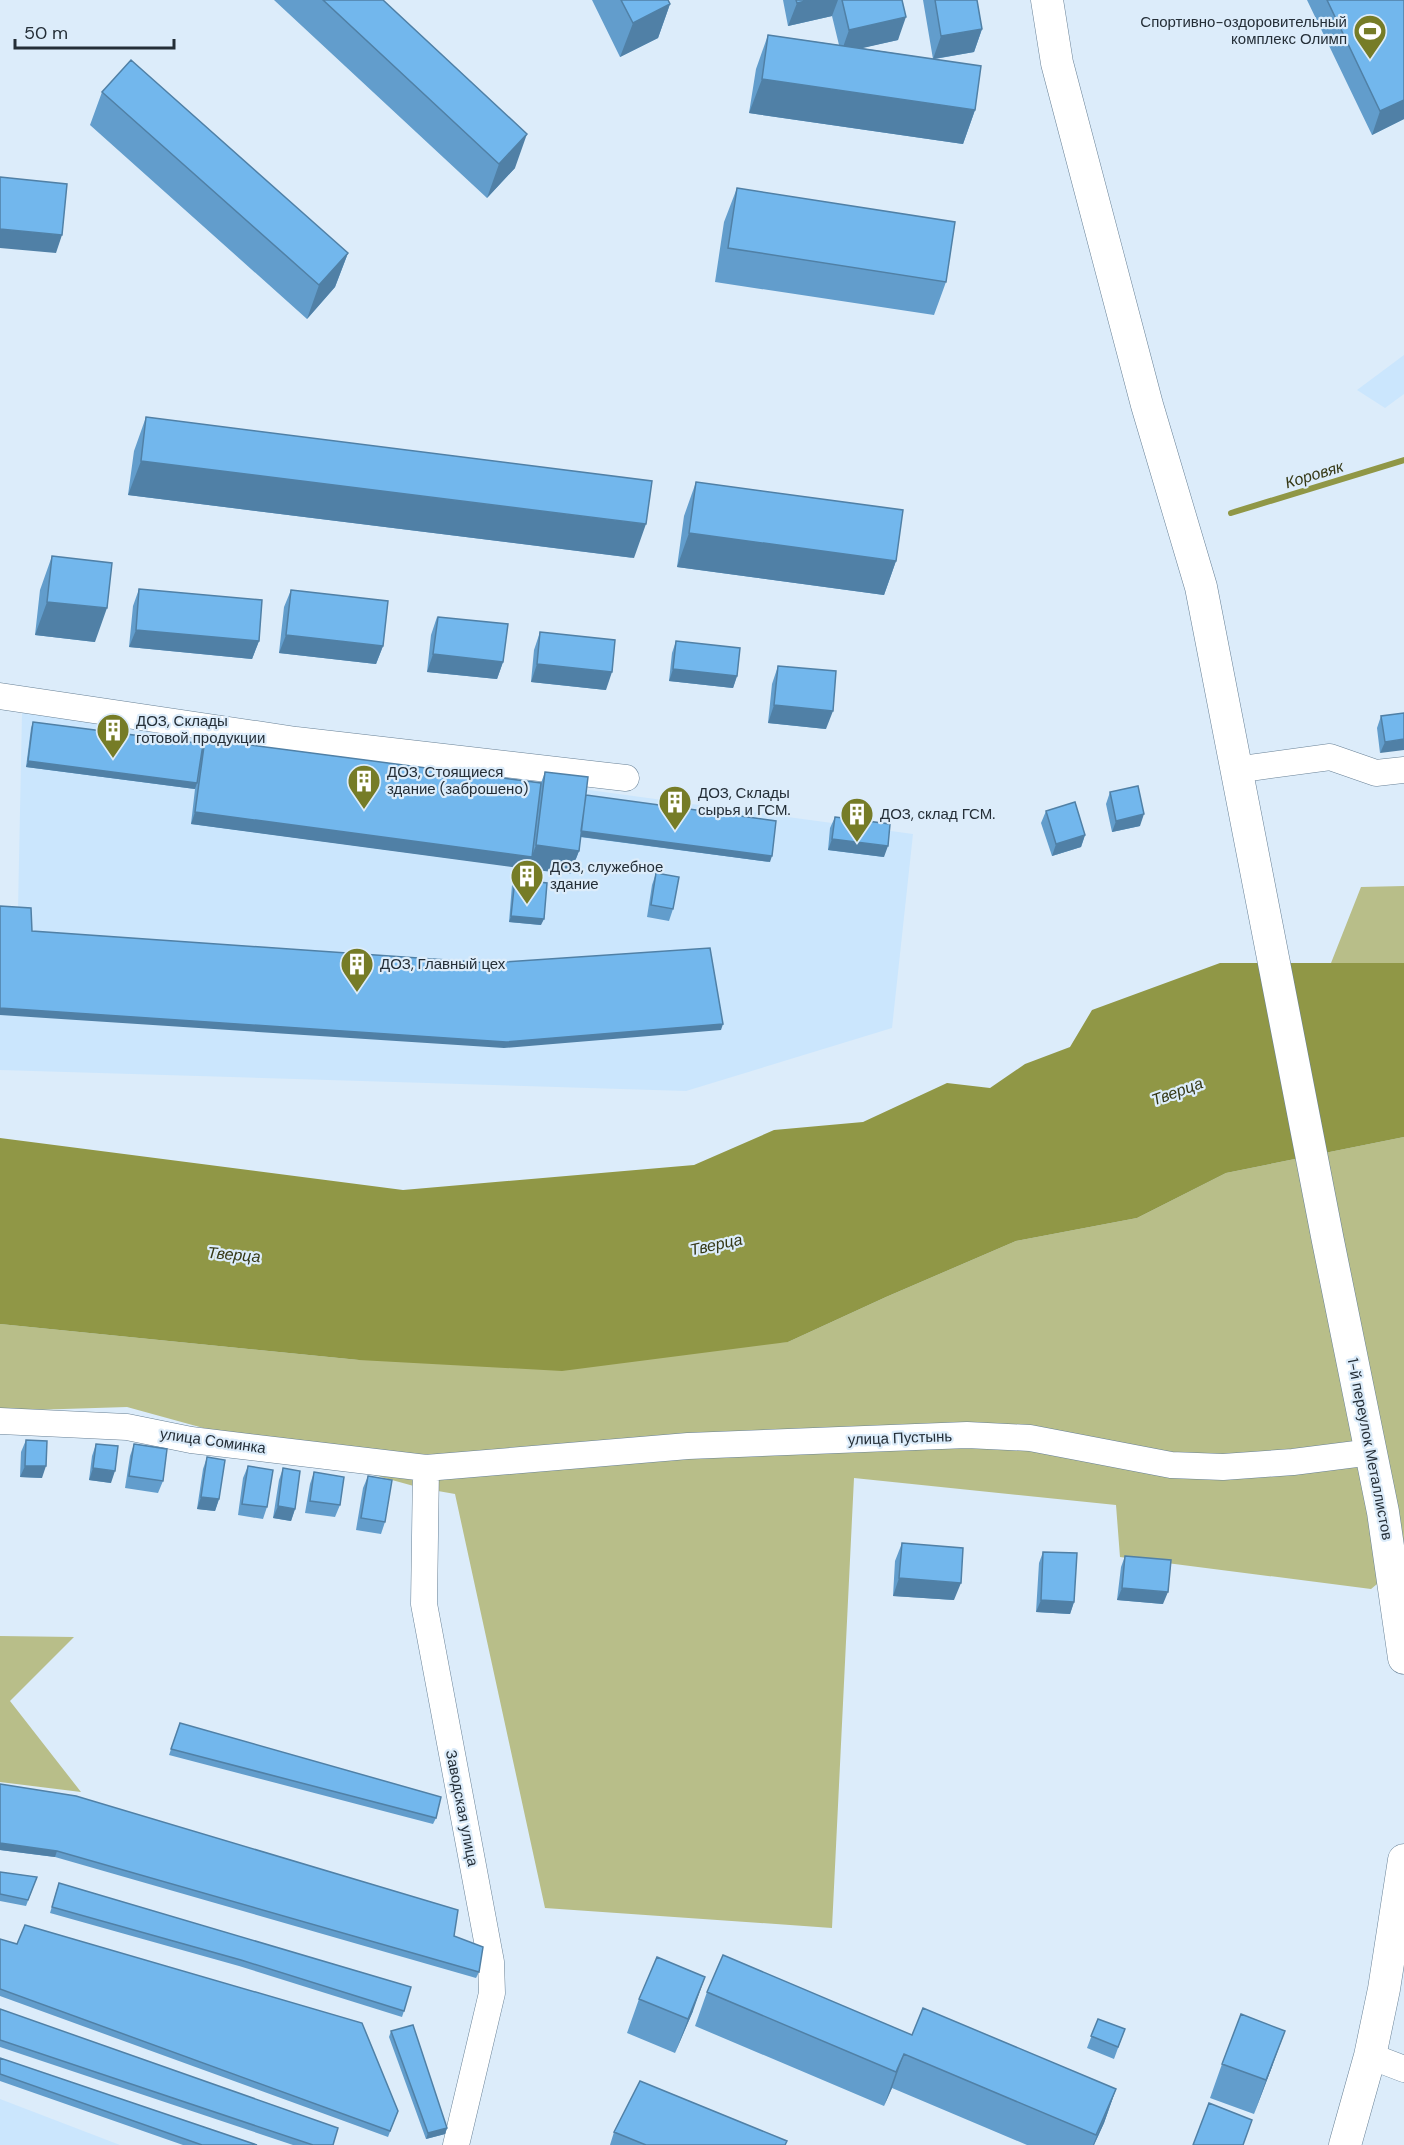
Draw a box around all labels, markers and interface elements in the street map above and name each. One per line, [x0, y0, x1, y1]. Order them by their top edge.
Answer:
scale bar [15, 12, 174, 50]
place label: Спортивно-оздоровительный комплекс Олимп [1140, 12, 1347, 49]
sports icon: Спортивно-оздоровительный комплекс Олимп [1352, 13, 1388, 60]
text: 50 m [24, 21, 68, 45]
water label: Коровяк [1282, 455, 1347, 493]
place label: ДОЗ, Склады готовой продукции [136, 711, 265, 748]
building icon: ДОЗ, Склады готовой продукции [95, 712, 131, 759]
place label: ДОЗ, Стоящиеся здание (заброшено) [387, 762, 528, 799]
building icon: ДОЗ, Стоящиеся здание (заброшено) [346, 763, 382, 810]
place label: ДОЗ, Склады сырья и ГСМ. [698, 783, 791, 820]
building icon: ДОЗ, Склады сырья и ГСМ. [657, 784, 693, 831]
building icon: ДОЗ, склад ГСМ. [839, 796, 875, 843]
place label: ДОЗ, склад ГСМ. [880, 804, 995, 824]
place label: ДОЗ, служебное здание [550, 857, 663, 894]
building icon: ДОЗ, служебное здание [509, 858, 545, 905]
building icon: ДОЗ, Главный цех [339, 946, 375, 993]
place label: ДОЗ, Главный цех [380, 954, 506, 974]
water label: Тверца [1149, 1072, 1206, 1110]
water label: Тверца [688, 1229, 744, 1260]
water label: Тверца [207, 1242, 262, 1267]
street label: 1-й переулок Металлистов [1343, 1356, 1397, 1542]
street label: улица Соминка [159, 1424, 268, 1458]
street label: улица Пустынь [847, 1426, 953, 1450]
street label: Заводская улица [441, 1748, 483, 1868]

